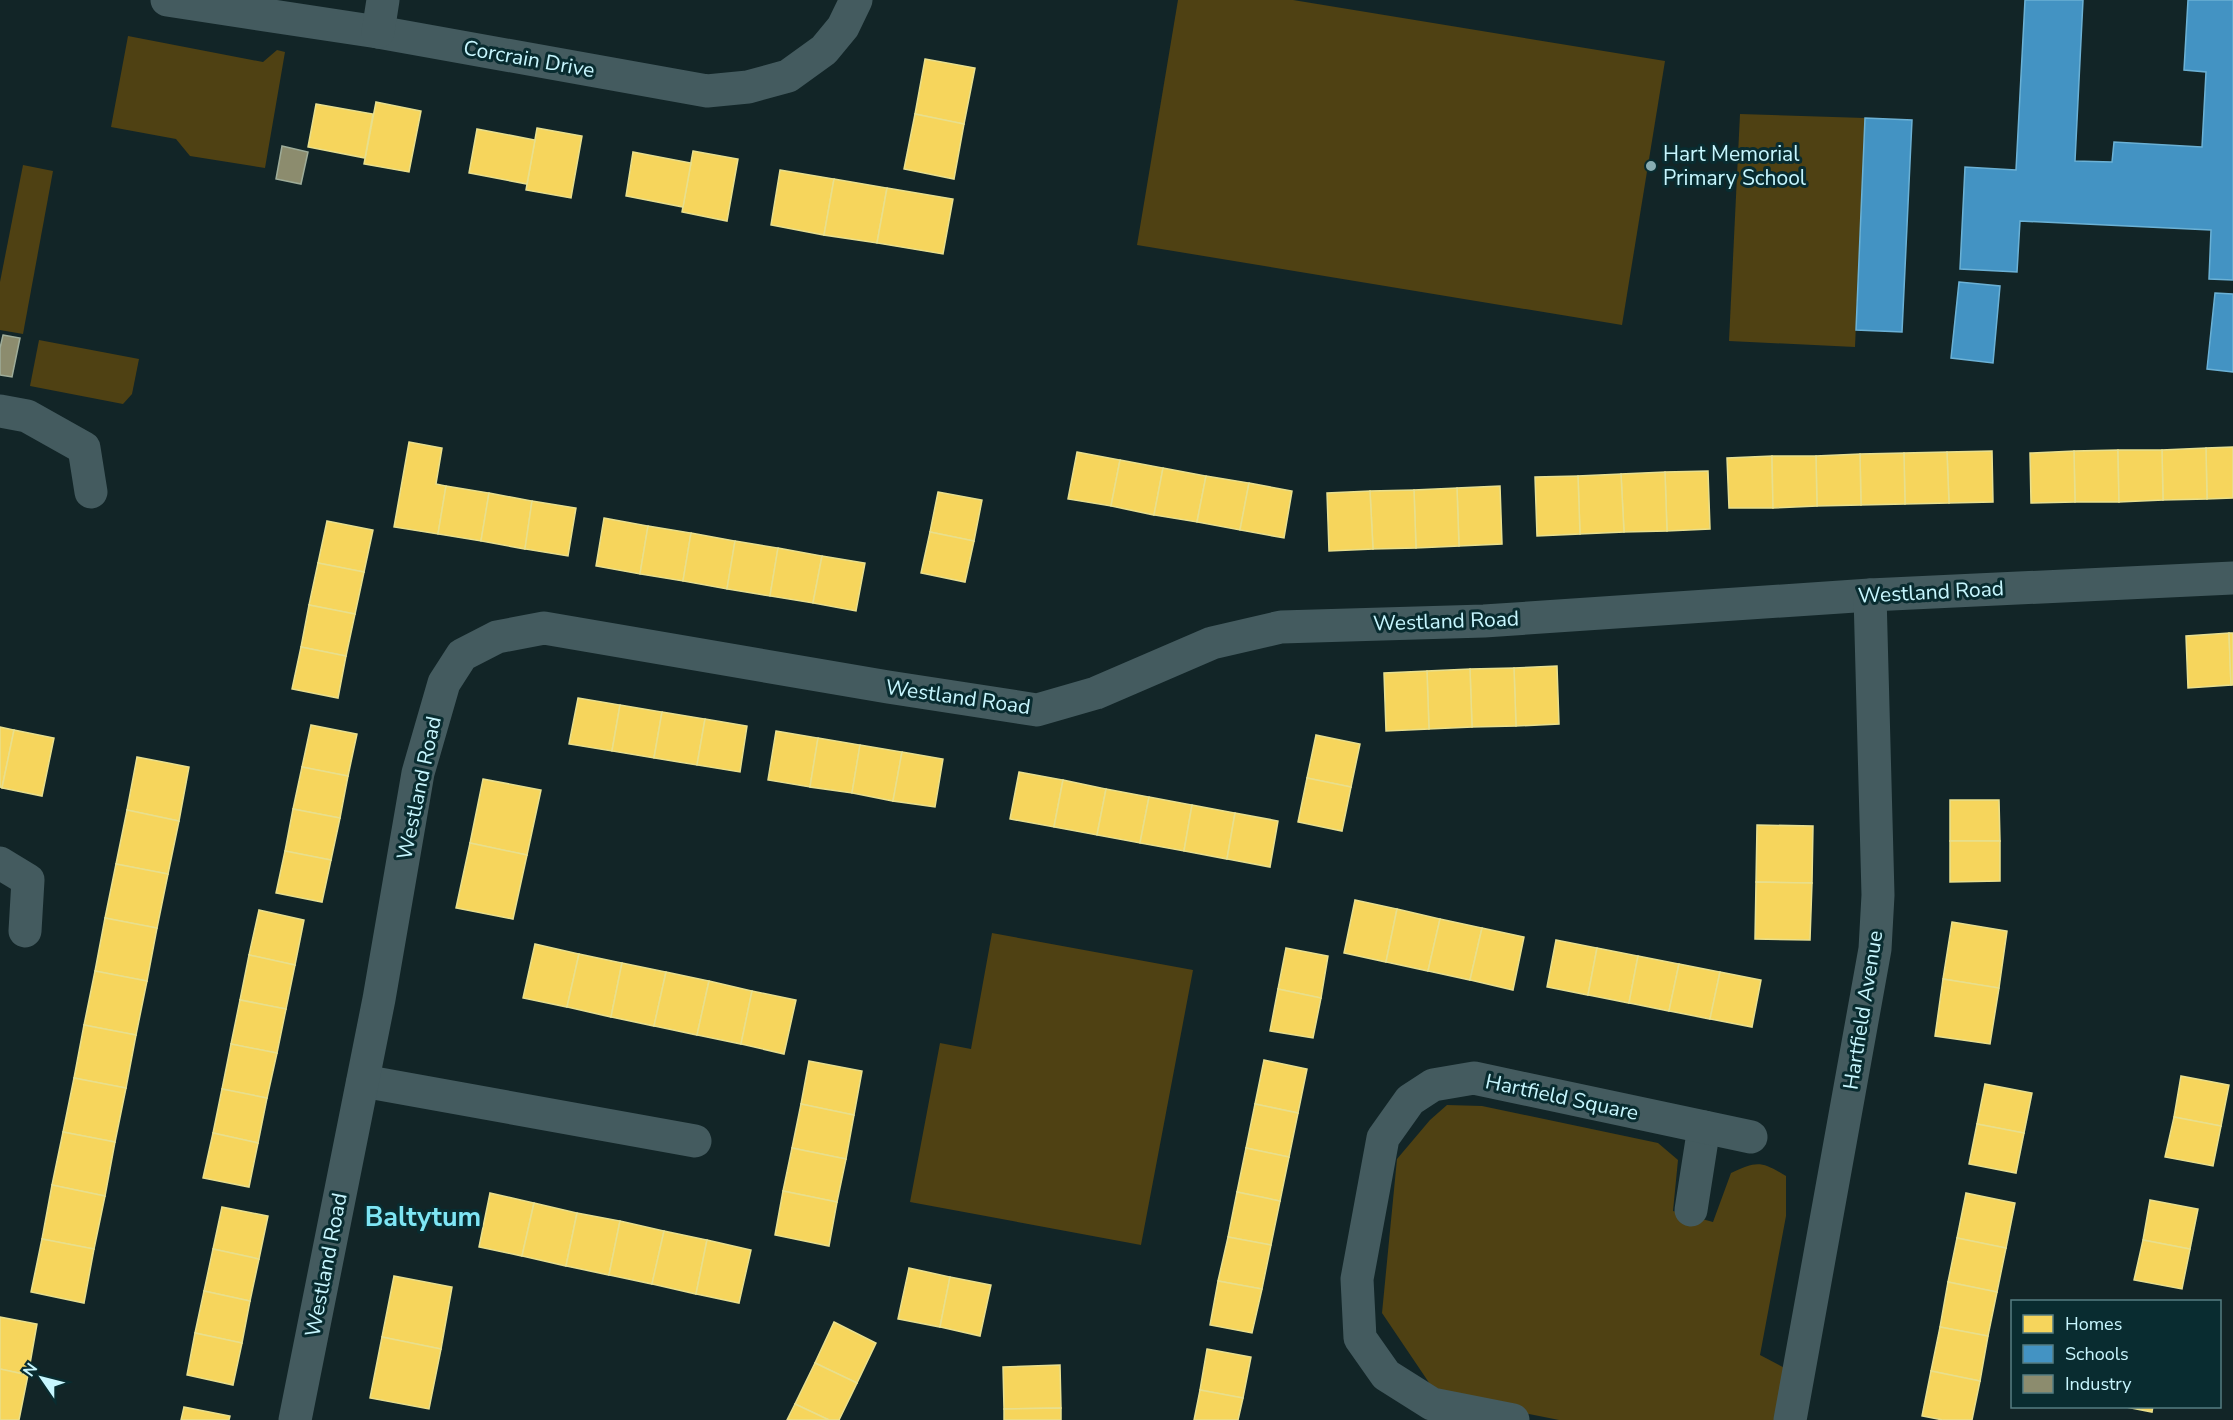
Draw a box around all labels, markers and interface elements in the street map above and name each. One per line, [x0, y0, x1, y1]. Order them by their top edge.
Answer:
street label: Corcrain Drive [461, 34, 597, 84]
place label: Hart Memorial Primary School [1663, 140, 1807, 192]
marker: Hart Memorial Primary School [1644, 159, 1658, 173]
street label: Westland Road [1857, 574, 2005, 610]
street label: Westland Road [1372, 604, 1520, 638]
street label: Westland Road [884, 673, 1032, 721]
street label: Westland Road [390, 714, 448, 862]
street label: Hartfield Avenue [1837, 928, 1889, 1092]
street label: Hartfield Square [1483, 1067, 1641, 1127]
street label: Westland Road [298, 1191, 354, 1339]
district label: Baltytum [365, 1199, 481, 1236]
legend [2011, 1300, 2221, 1408]
text: Homes [2065, 1312, 2122, 1336]
text: Schools [2065, 1342, 2129, 1366]
north arrow [12, 1348, 72, 1408]
text: N [18, 1359, 43, 1381]
text: Industry [2065, 1372, 2132, 1396]

